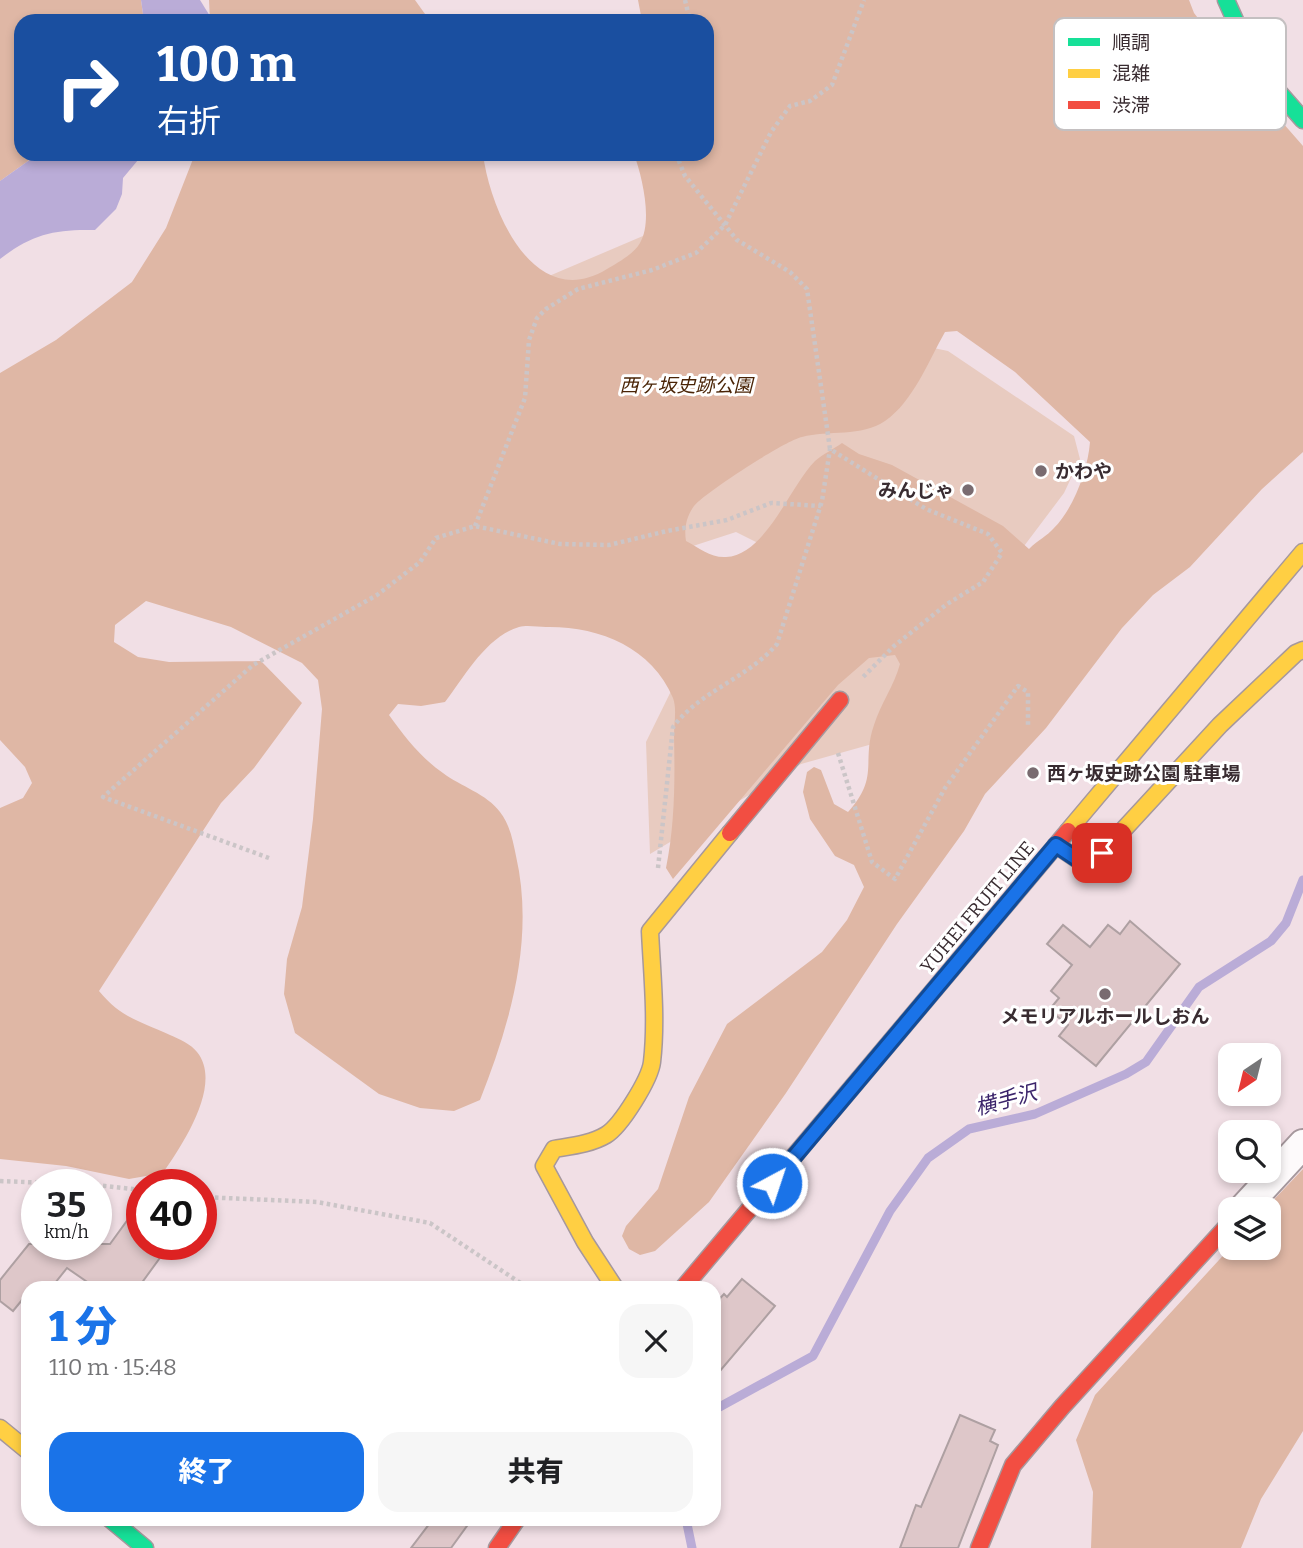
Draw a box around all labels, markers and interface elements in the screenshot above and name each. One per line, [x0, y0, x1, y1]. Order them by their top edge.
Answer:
legend [1054, 18, 1286, 130]
text: 順調 [1112, 31, 1150, 54]
text: 100 m [157, 35, 296, 94]
icon: right [42, 42, 133, 133]
text: 混雑 [1112, 62, 1150, 85]
text: 渋滞 [1112, 94, 1150, 117]
text: 右折 [157, 102, 221, 140]
park label: 西ヶ坂史跡公園 [619, 374, 755, 397]
place label: かわや [1055, 460, 1112, 483]
marker: かわや [1033, 463, 1049, 479]
place label: みんじゃ [878, 479, 954, 502]
marker: みんじゃ [960, 482, 976, 498]
place label: 西ヶ坂史跡公園 駐車場 [1047, 762, 1240, 785]
marker: 西ヶ坂史跡公園 駐車場 [1025, 765, 1041, 781]
pin [1072, 823, 1132, 883]
icon: arrive [1083, 834, 1121, 872]
street label: YUHEI FRUIT LINE [916, 837, 1039, 978]
marker: メモリアルホールしおん [1097, 986, 1113, 1002]
place label: メモリアルホールしおん [1001, 1005, 1209, 1028]
north arrow [1218, 1043, 1281, 1106]
map controls [1218, 1043, 1281, 1260]
water label: 横手沢 [972, 1079, 1043, 1121]
button: search [1218, 1120, 1281, 1183]
position arrow [735, 1146, 809, 1220]
speed limit sign: 40 [126, 1169, 217, 1260]
text: 35 [47, 1184, 86, 1226]
button: layers [1218, 1197, 1281, 1260]
text: km/h [44, 1221, 89, 1243]
text: 1 分 [49, 1302, 117, 1352]
button: close [619, 1304, 693, 1378]
text: 110 m · 15:48 [49, 1353, 177, 1381]
button: 終了 [49, 1432, 364, 1512]
button: 共有 [378, 1432, 693, 1512]

